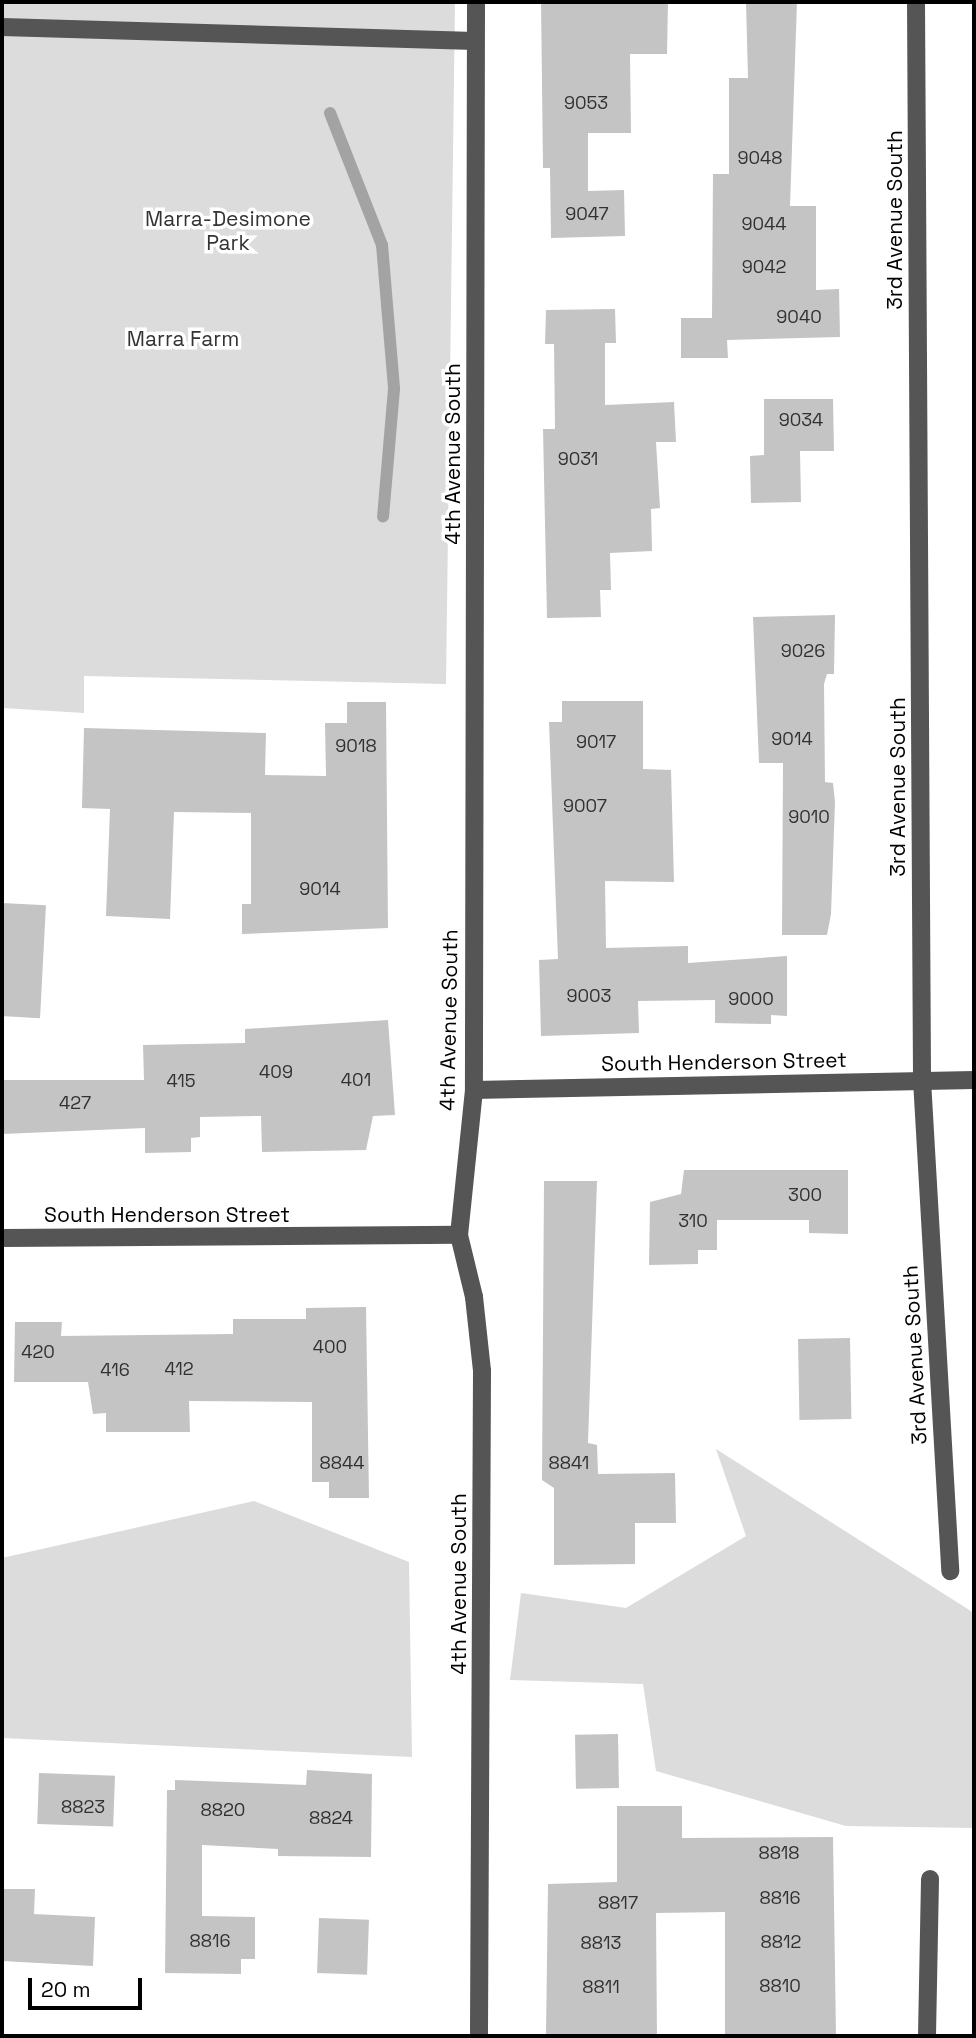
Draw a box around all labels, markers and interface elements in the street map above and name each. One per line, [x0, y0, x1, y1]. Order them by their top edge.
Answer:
house number: 9053 [564, 92, 608, 114]
street label: 3rd Avenue South [882, 130, 908, 310]
house number: 9048 [737, 147, 783, 169]
house number: 9047 [565, 203, 609, 225]
park label: Marra-Desimone Park [145, 206, 311, 256]
house number: 9044 [741, 213, 787, 235]
house number: 9042 [742, 256, 786, 278]
house number: 9040 [776, 306, 822, 328]
park label: Marra Farm [127, 326, 239, 352]
street label: 4th Avenue South [440, 363, 466, 545]
house number: 9034 [779, 409, 823, 431]
house number: 9031 [558, 448, 598, 470]
house number: 9026 [781, 640, 825, 662]
street label: 3rd Avenue South [885, 697, 911, 877]
house number: 9014 [771, 728, 813, 750]
house number: 9017 [576, 731, 616, 753]
house number: 9018 [335, 735, 377, 757]
house number: 9007 [563, 795, 607, 817]
house number: 9010 [788, 806, 830, 828]
house number: 9014 [299, 878, 341, 900]
street label: 4th Avenue South [435, 929, 463, 1111]
house number: 9003 [567, 985, 611, 1007]
house number: 9000 [728, 988, 774, 1010]
street label: South Henderson Street [601, 1047, 847, 1077]
house number: 409 [259, 1061, 293, 1083]
house number: 401 [341, 1069, 371, 1091]
house number: 415 [166, 1070, 196, 1092]
house number: 427 [59, 1092, 91, 1114]
house number: 300 [788, 1184, 822, 1206]
street label: South Henderson Street [44, 1202, 290, 1228]
house number: 310 [678, 1210, 708, 1232]
street label: 3rd Avenue South [898, 1264, 932, 1446]
house number: 400 [313, 1336, 347, 1358]
house number: 420 [21, 1341, 55, 1363]
house number: 412 [164, 1358, 194, 1380]
house number: 416 [100, 1359, 130, 1381]
house number: 8844 [320, 1452, 364, 1474]
house number: 8841 [549, 1452, 589, 1474]
street label: 4th Avenue South [446, 1493, 472, 1675]
house number: 8823 [61, 1796, 105, 1818]
house number: 8820 [201, 1799, 245, 1821]
house number: 8824 [309, 1807, 353, 1829]
house number: 8818 [758, 1842, 800, 1864]
house number: 8816 [760, 1887, 800, 1909]
house number: 8817 [598, 1892, 638, 1914]
house number: 8816 [190, 1930, 230, 1952]
house number: 8812 [761, 1931, 801, 1953]
house number: 8813 [581, 1932, 621, 1954]
scale bar [32, 1965, 145, 2009]
house number: 8810 [759, 1975, 801, 1997]
text: 20 m [41, 1976, 91, 2003]
house number: 8811 [582, 1976, 620, 1998]

